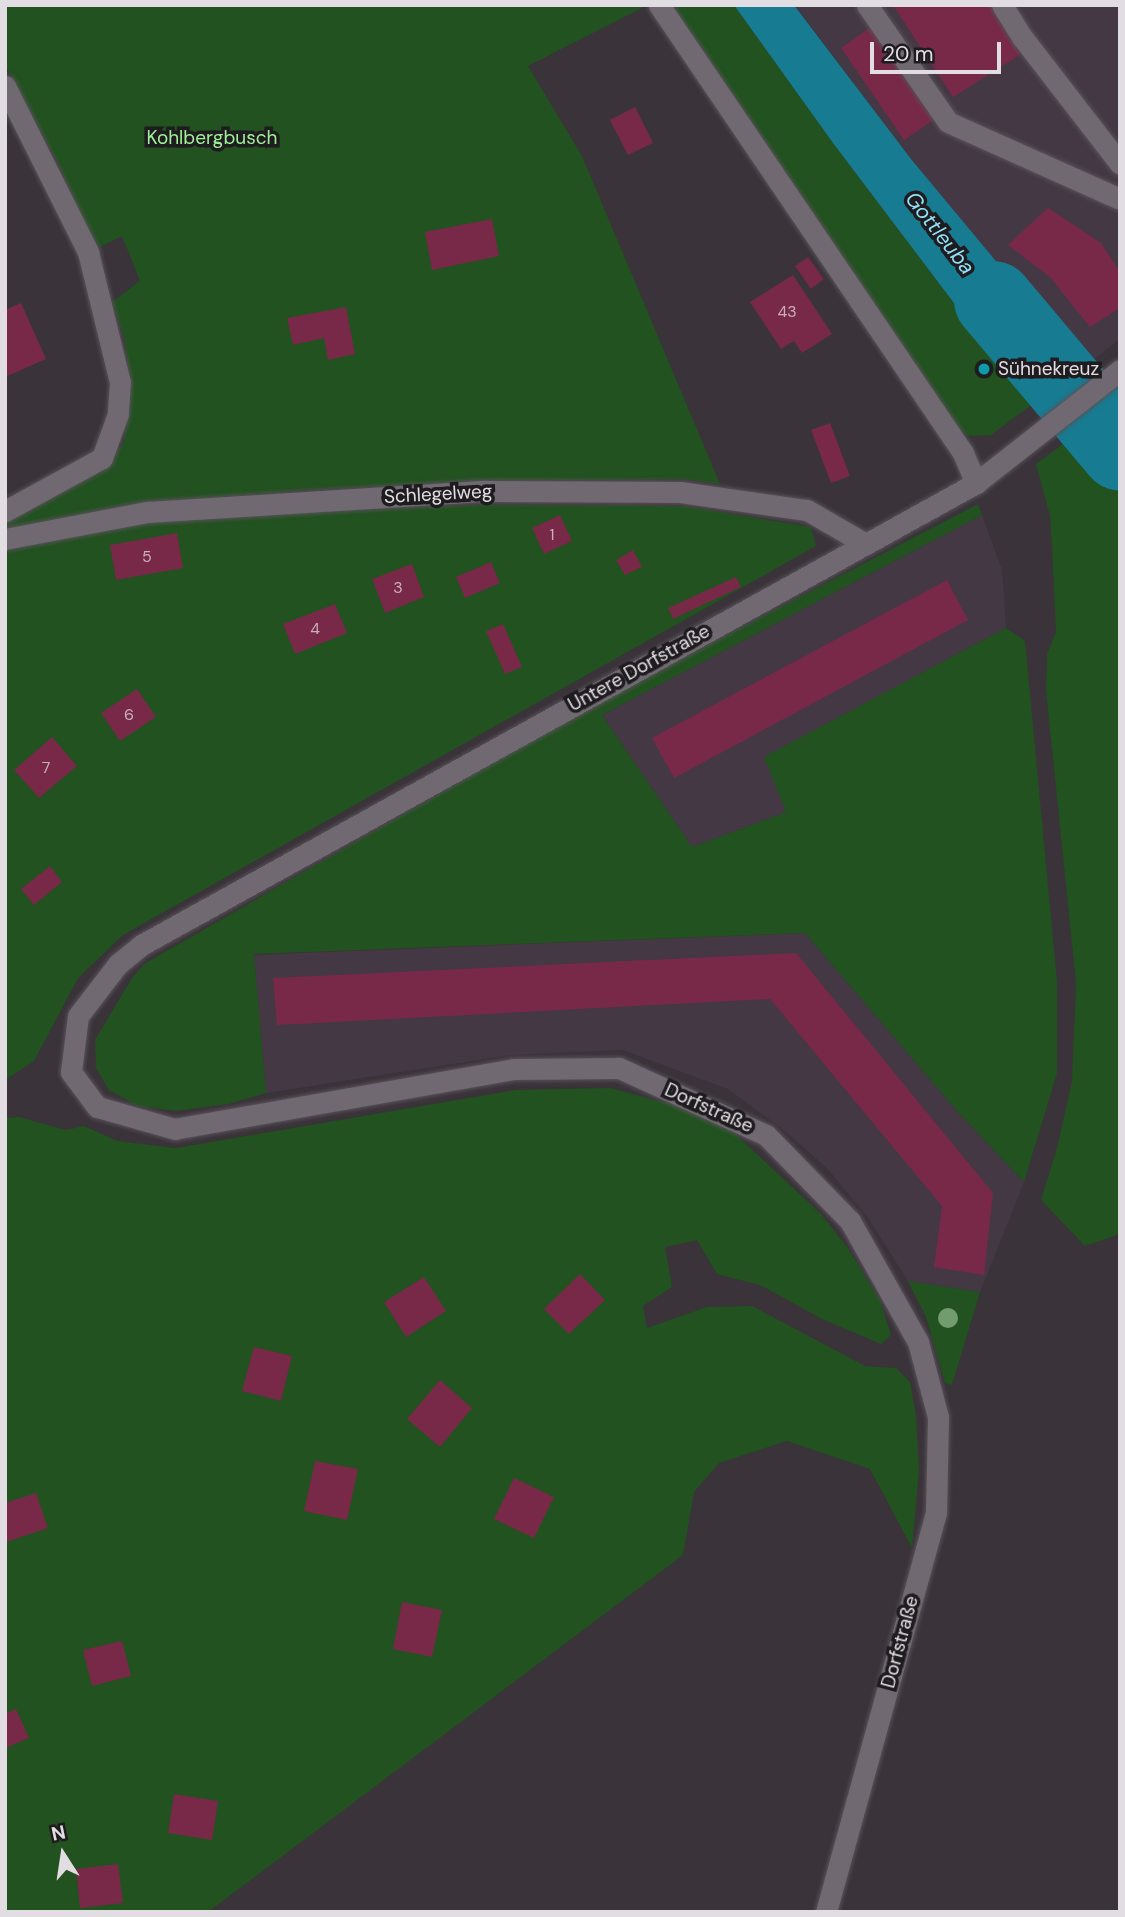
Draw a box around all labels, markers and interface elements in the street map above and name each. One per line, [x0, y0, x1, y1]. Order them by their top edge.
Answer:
scale bar [873, 28, 1004, 72]
text: 20 m [883, 40, 934, 68]
park label: Kohlbergbusch [146, 127, 278, 149]
water label: Gottleuba [900, 187, 980, 279]
house number: 43 [777, 302, 797, 322]
place label: Sühnekreuz [998, 358, 1099, 380]
marker: Sühnekreuz [976, 361, 992, 377]
street label: Schlegelweg [383, 480, 493, 508]
house number: 1 [550, 525, 554, 545]
house number: 5 [142, 547, 152, 567]
house number: 3 [393, 578, 403, 598]
house number: 4 [310, 619, 320, 639]
street label: Untere Dorfstraße [564, 620, 714, 716]
house number: 6 [124, 705, 134, 725]
house number: 7 [42, 758, 50, 778]
street label: Dorfstraße [661, 1078, 757, 1138]
street label: Dorfstraße [877, 1593, 923, 1691]
north arrow [28, 1819, 98, 1889]
text: N [49, 1819, 68, 1847]

